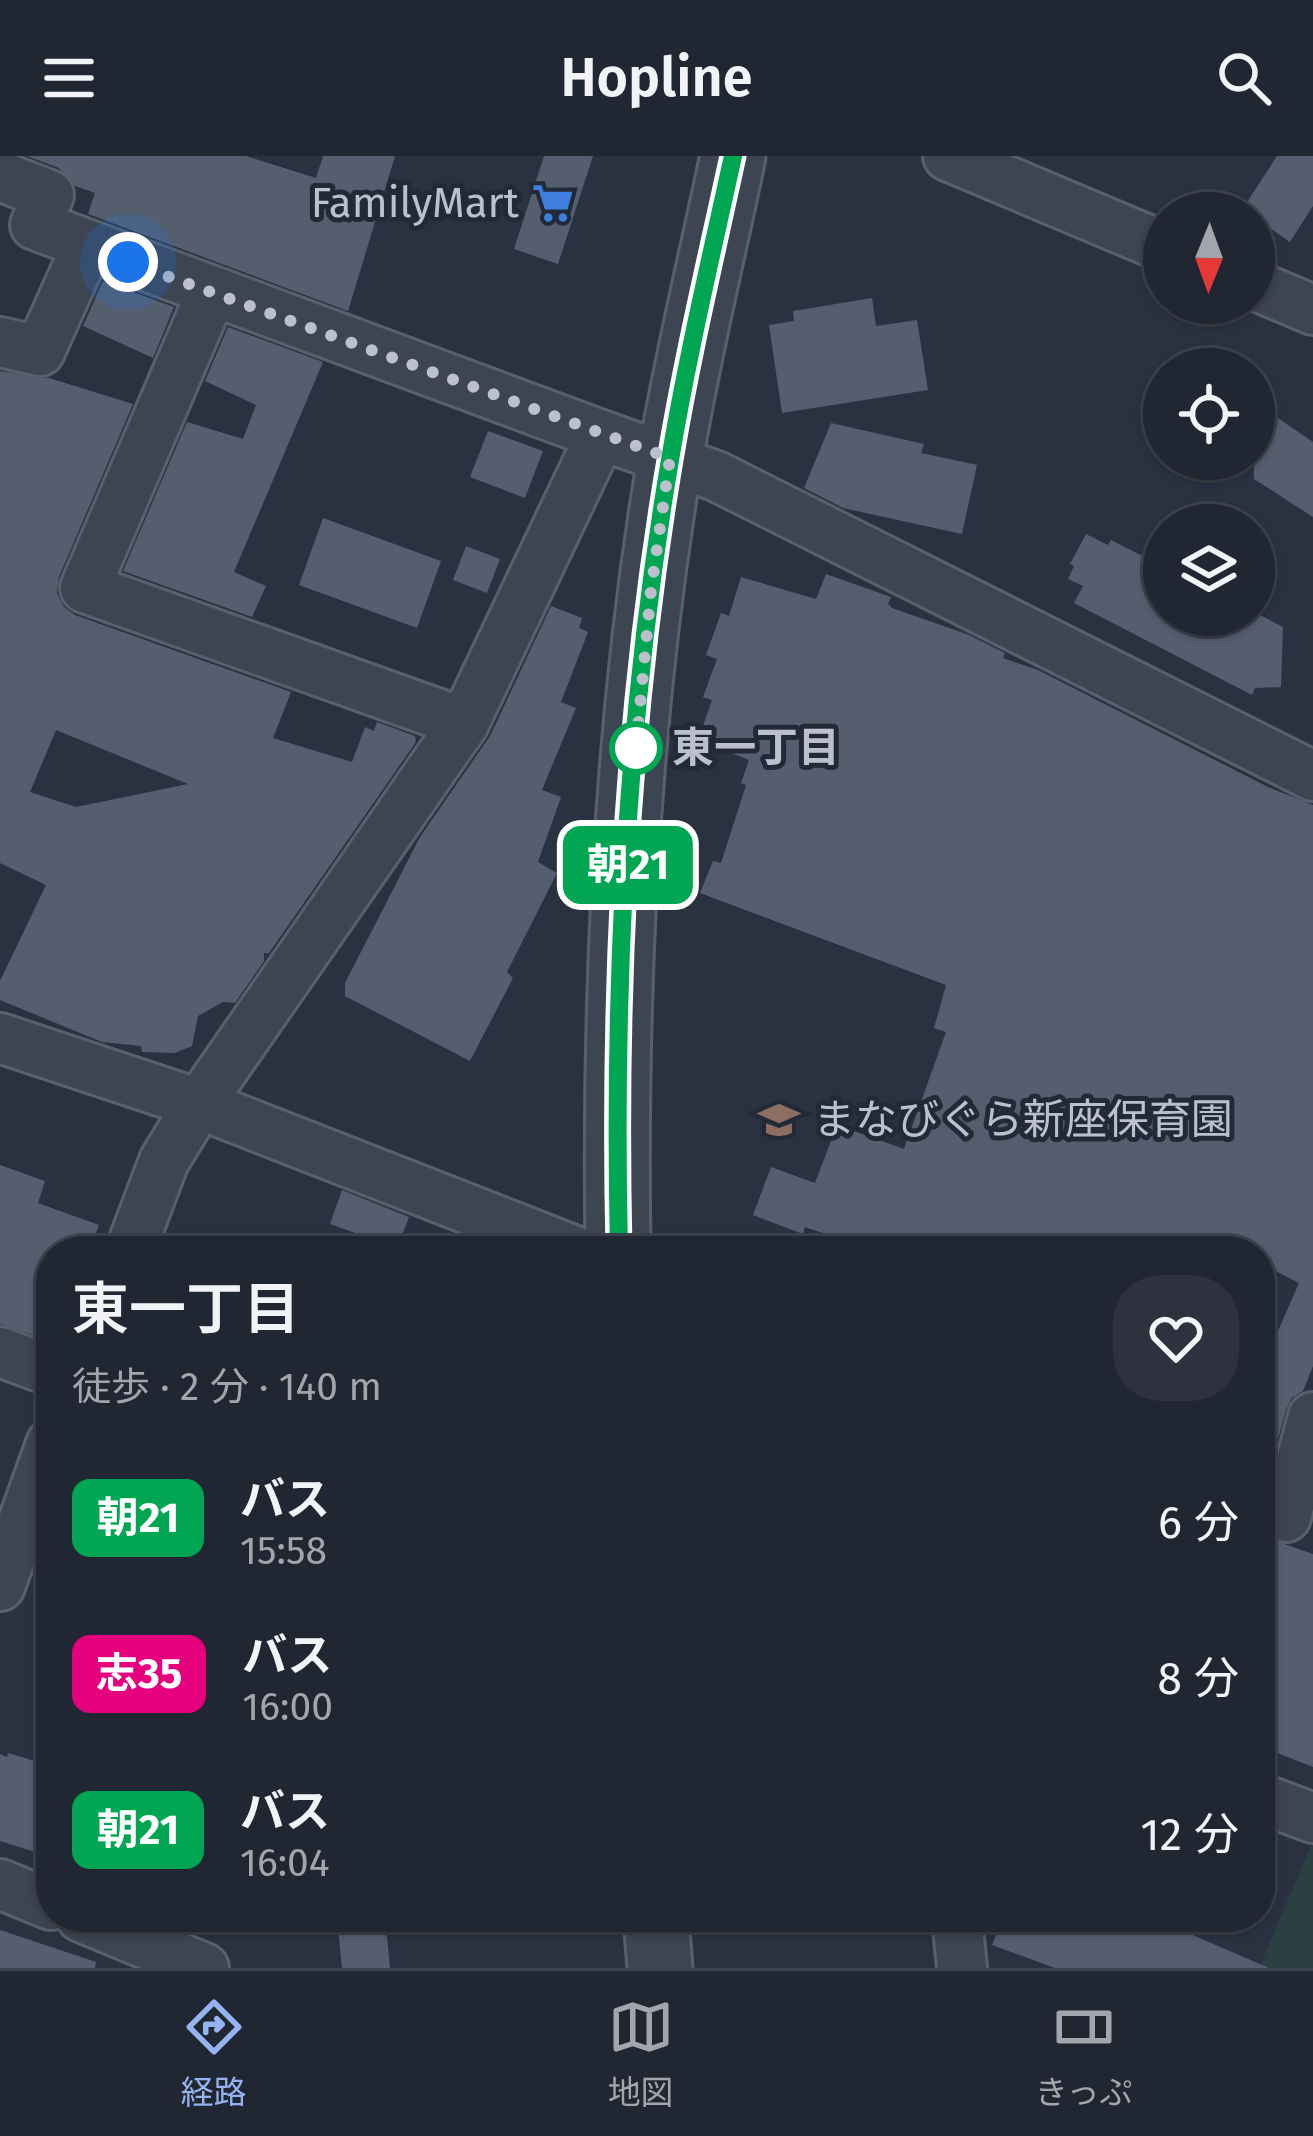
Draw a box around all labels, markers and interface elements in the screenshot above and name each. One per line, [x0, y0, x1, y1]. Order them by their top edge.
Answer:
icon: menu [36, 45, 102, 111]
icon: search [1211, 45, 1277, 111]
text: Hopline [560, 46, 753, 110]
place label: FamilyMart [311, 178, 520, 228]
supermarket icon: FamilyMart [530, 180, 576, 226]
north arrow [1143, 192, 1275, 324]
map controls [1143, 192, 1275, 636]
your location [98, 232, 158, 292]
button: locate [1143, 348, 1275, 480]
button: layers [1143, 504, 1275, 636]
marker: 東一丁目 [611, 723, 661, 773]
place label: 東一丁目 [672, 723, 840, 773]
line badge: 朝21 [559, 826, 697, 904]
text: 朝21 [587, 840, 669, 890]
place label: まなびぐら新座保育園 [813, 1095, 1233, 1145]
school or university icon: まなびぐら新座保育園 [756, 1097, 802, 1143]
button: heart [1113, 1275, 1239, 1401]
text: 東一丁目 [72, 1276, 300, 1344]
text: 徒歩 · 2 分 · 140 m [72, 1364, 382, 1410]
text: バス [240, 1473, 330, 1527]
text: 朝21 [97, 1493, 179, 1543]
text: 6 分 [1158, 1496, 1239, 1550]
text: 15:58 [240, 1528, 327, 1574]
text: バス [242, 1629, 332, 1683]
text: 志35 [96, 1649, 182, 1699]
text: 8 分 [1157, 1652, 1239, 1706]
text: 16:00 [242, 1684, 333, 1730]
text: バス [240, 1785, 330, 1839]
text: 朝21 [97, 1805, 179, 1855]
text: 12 分 [1140, 1808, 1239, 1862]
text: 16:04 [240, 1840, 330, 1886]
tab: 経路 [181, 1994, 247, 2114]
tab: 地図 [608, 1994, 674, 2114]
tab: きっぷ [1035, 1994, 1132, 2114]

